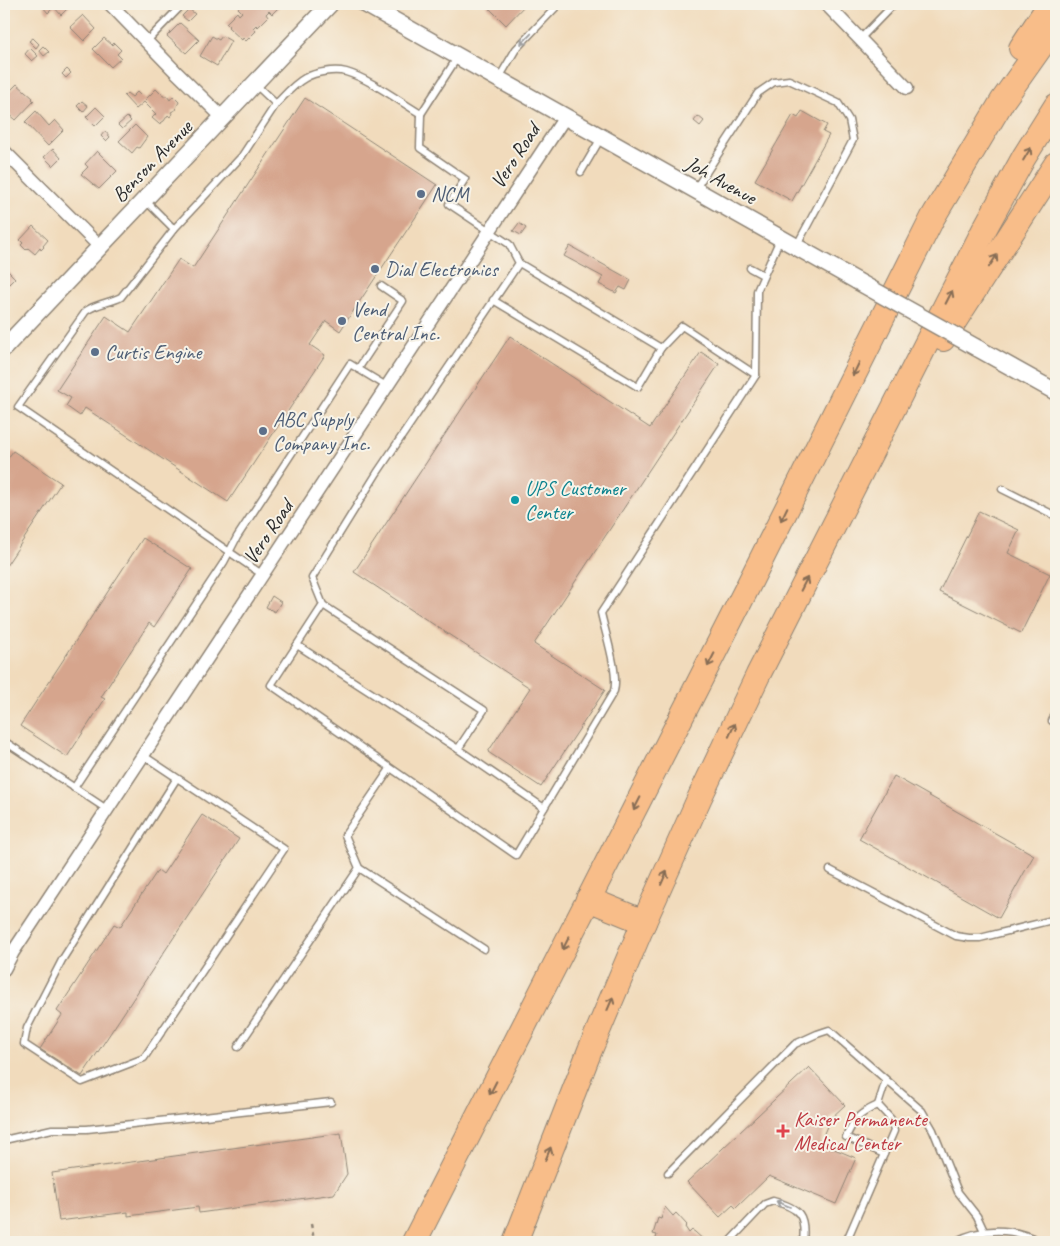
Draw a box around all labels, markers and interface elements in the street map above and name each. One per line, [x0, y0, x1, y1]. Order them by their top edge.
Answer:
one-way arrow [520, 33, 532, 45]
street label: Benson Avenue [106, 114, 198, 208]
street label: Vero Road [485, 116, 548, 193]
one-way arrow [1022, 147, 1032, 161]
street label: Joh Avenue [680, 150, 763, 211]
place label: NCM [431, 181, 470, 207]
marker: NCM [415, 188, 427, 200]
one-way arrow [988, 255, 998, 269]
place label: Dial Electronics [385, 256, 500, 282]
marker: Dial Electronics [369, 263, 381, 275]
one-way arrow [944, 289, 954, 304]
place label: Vend Central Inc. [352, 296, 440, 346]
marker: Vend Central Inc. [336, 315, 348, 327]
place label: Curtis Engine [105, 339, 204, 365]
marker: Curtis Engine [89, 346, 101, 358]
one-way arrow [851, 361, 860, 376]
place label: ABC Supply Company Inc. [273, 406, 371, 456]
marker: ABC Supply Company Inc. [257, 425, 269, 437]
place label: UPS Customer Center [525, 475, 628, 525]
street label: Vero Road [237, 492, 301, 569]
marker: UPS Customer Center [509, 494, 521, 506]
one-way arrow [779, 507, 789, 522]
one-way arrow [799, 577, 809, 592]
one-way arrow [706, 652, 716, 667]
one-way arrow [728, 723, 737, 738]
one-way arrow [632, 796, 641, 811]
one-way arrow [659, 871, 669, 886]
one-way arrow [561, 935, 571, 950]
one-way arrow [605, 997, 615, 1012]
one-way arrow [488, 1080, 498, 1095]
place label: Kaiser Permanente Medical Center [794, 1106, 929, 1156]
marker: Kaiser Permanente Medical Center [776, 1124, 790, 1138]
one-way arrow [545, 1147, 554, 1162]
one-way arrow [776, 1199, 791, 1209]

